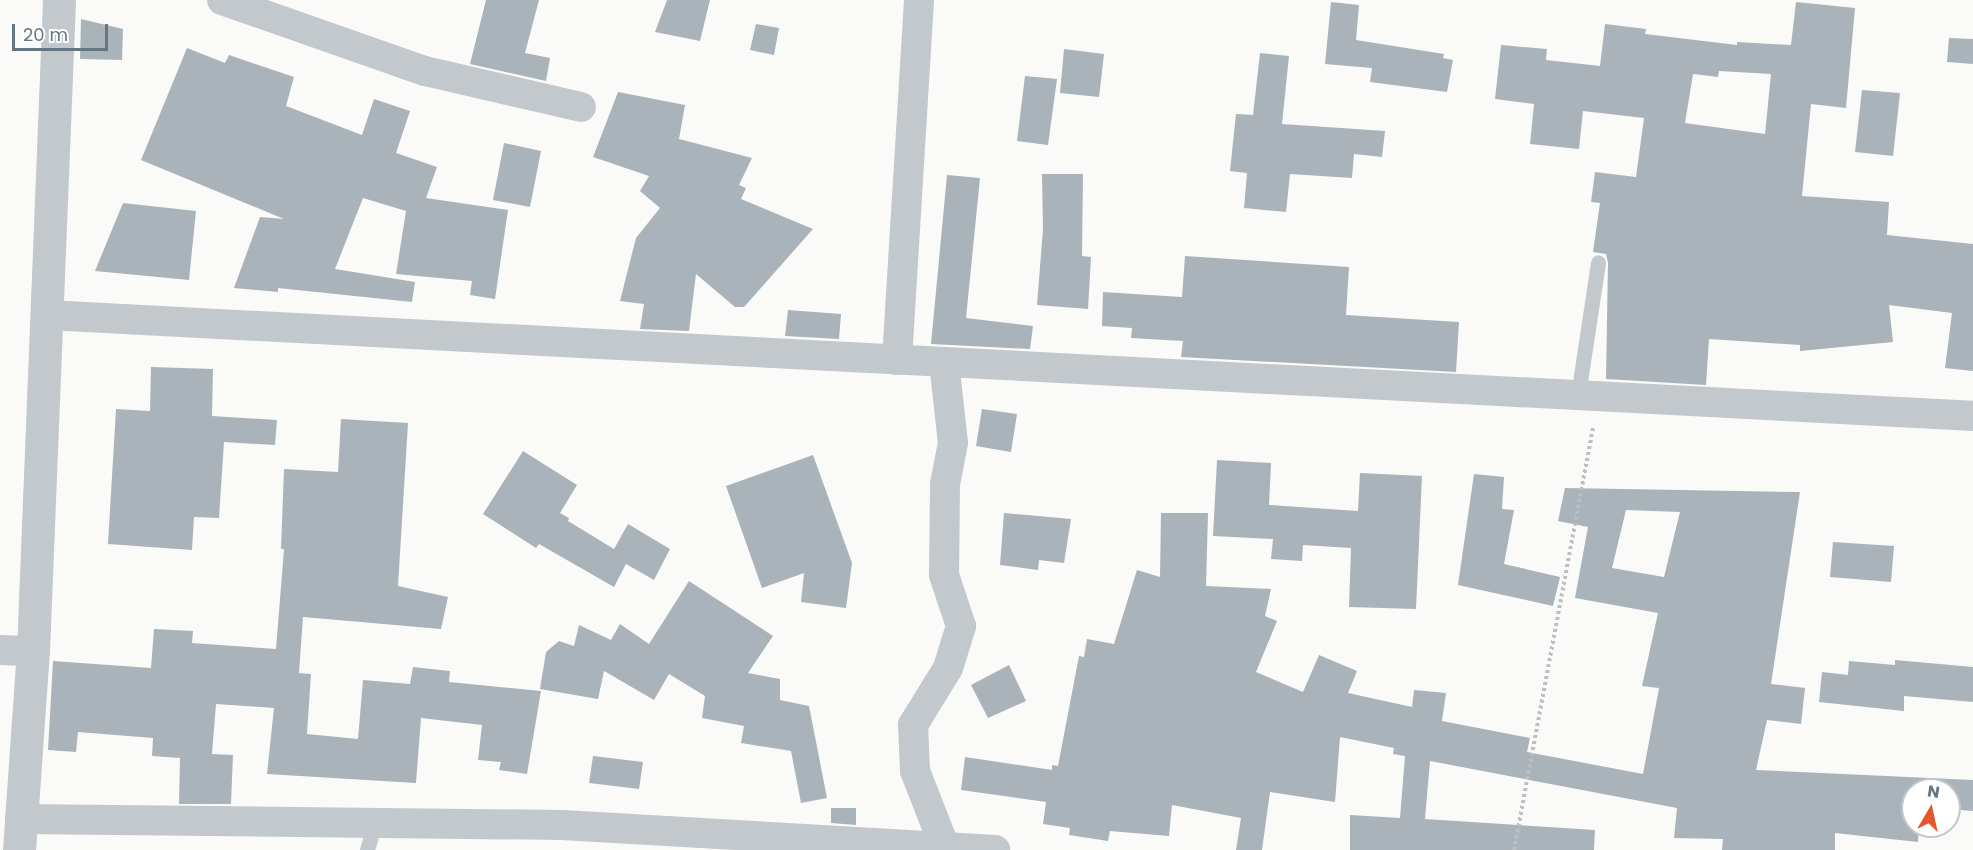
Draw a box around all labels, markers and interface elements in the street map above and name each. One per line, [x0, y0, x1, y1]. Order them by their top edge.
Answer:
scale bar [15, 12, 111, 50]
text: 20 m [23, 22, 68, 47]
north arrow [1901, 778, 1961, 838]
text: N [1926, 779, 1941, 804]

